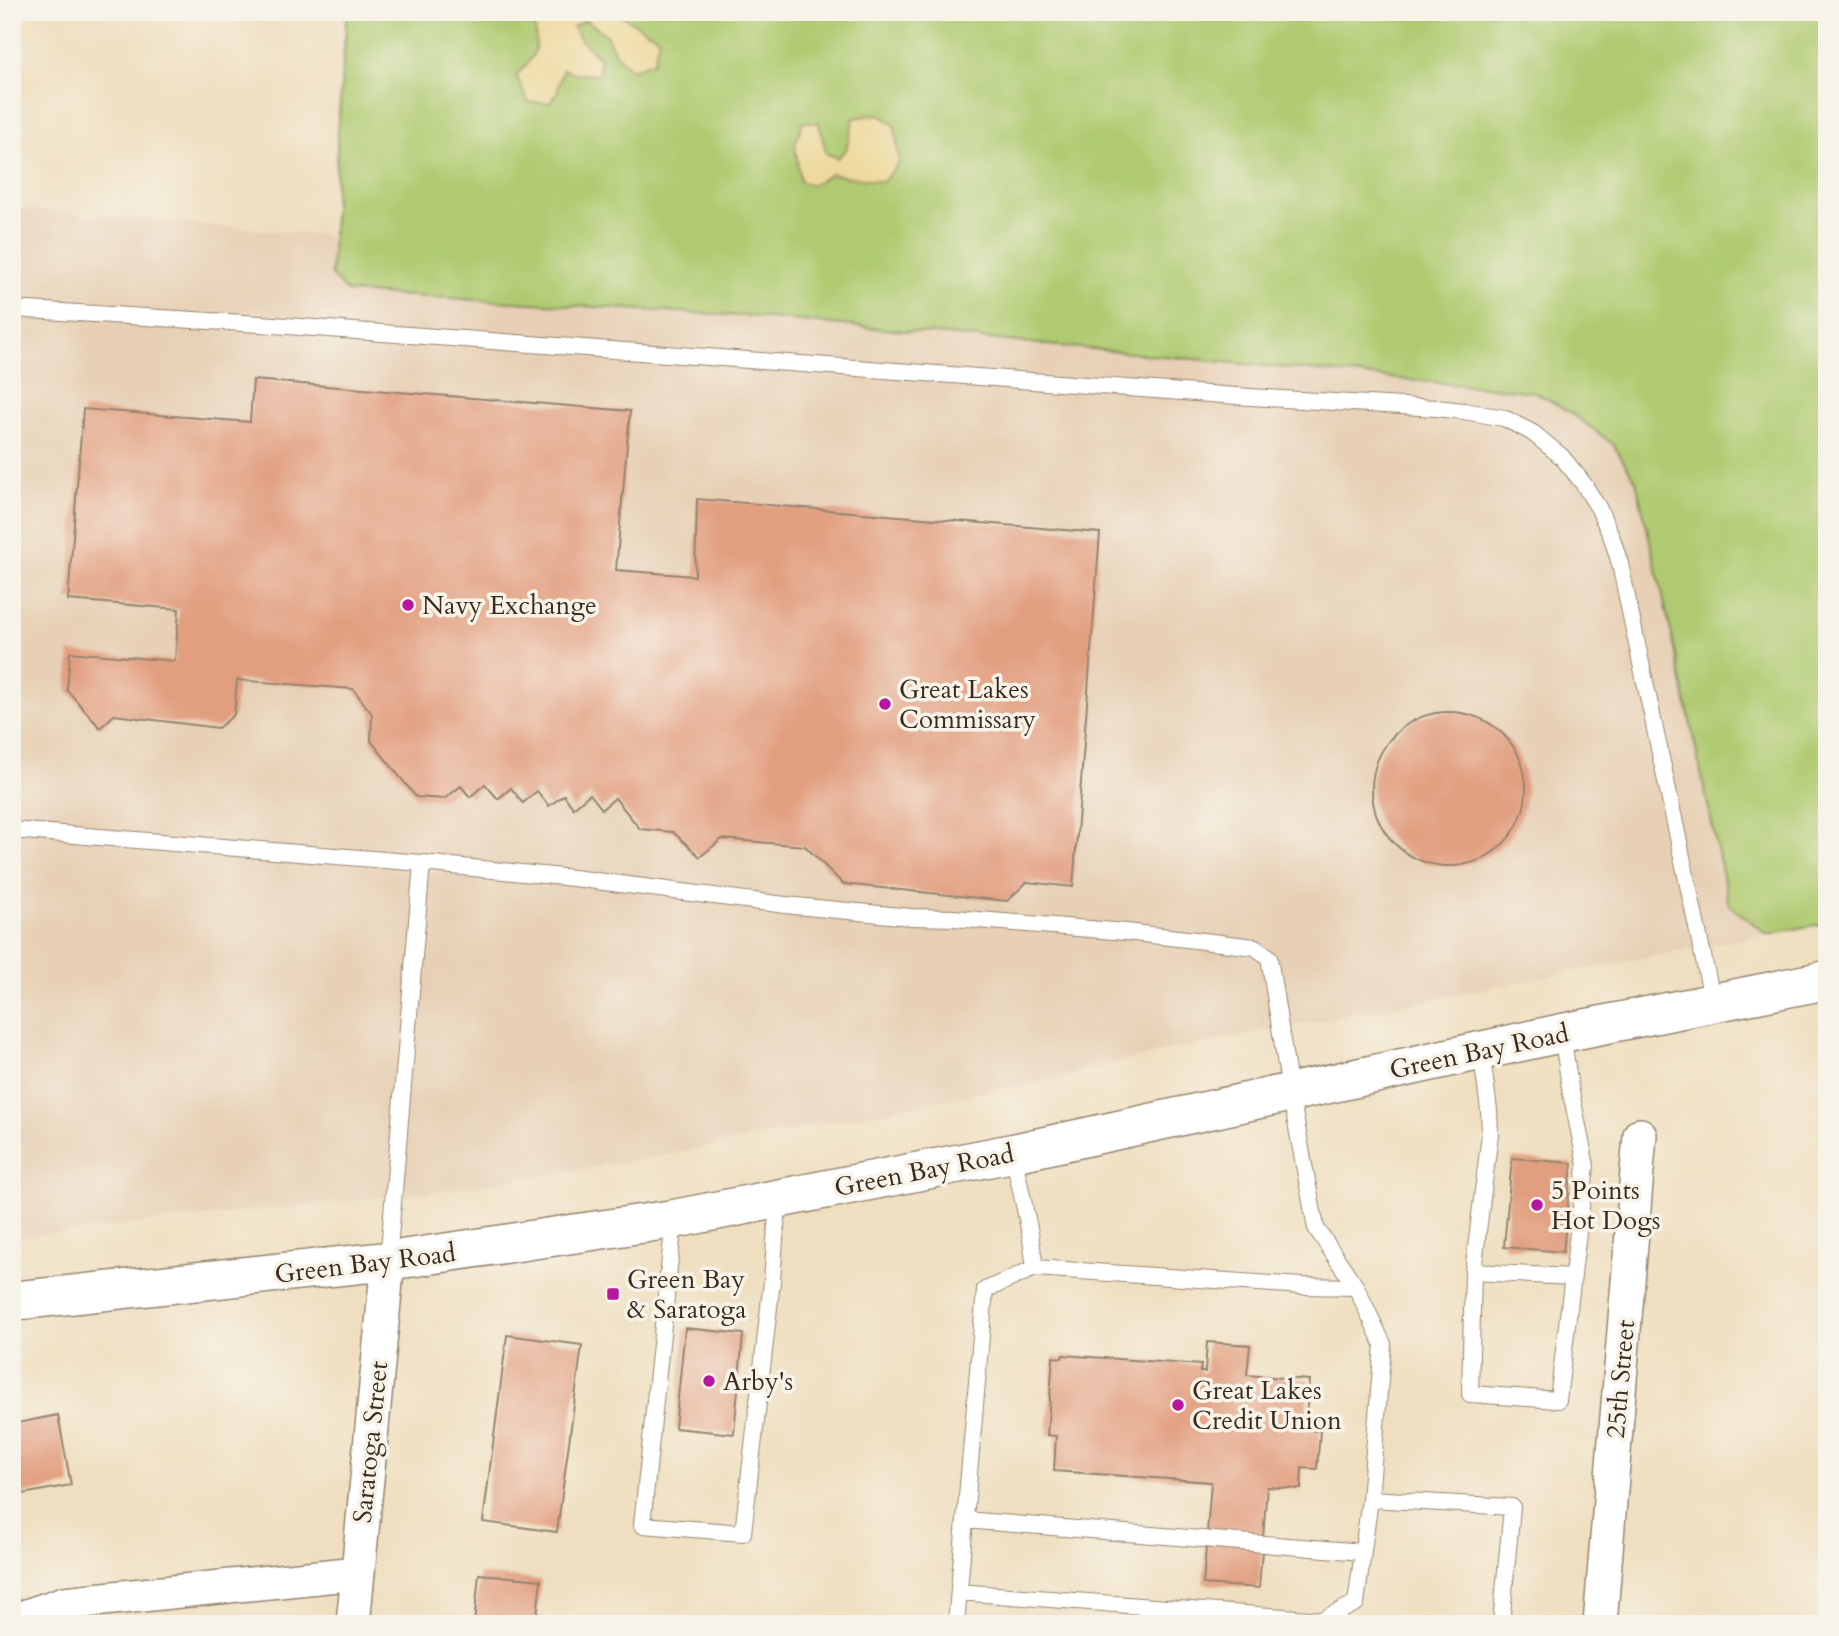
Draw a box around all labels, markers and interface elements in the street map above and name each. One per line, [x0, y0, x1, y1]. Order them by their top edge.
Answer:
place label: Navy Exchange [422, 588, 597, 623]
marker: Navy Exchange [400, 597, 416, 613]
place label: Great Lakes Commissary [899, 672, 1036, 737]
marker: Great Lakes Commissary [877, 696, 893, 712]
street label: Green Bay Road [1386, 1015, 1572, 1088]
street label: Green Bay Road [831, 1136, 1017, 1205]
place label: 5 Points Hot Dogs [1551, 1173, 1660, 1238]
marker: 5 Points Hot Dogs [1529, 1197, 1545, 1213]
street label: Green Bay Road [273, 1235, 458, 1292]
place label: Green Bay & Saratoga [627, 1262, 746, 1327]
marker: Green Bay & Saratoga [605, 1286, 621, 1302]
street label: 25th Street [1598, 1318, 1643, 1440]
street label: Saratoga Street [345, 1359, 396, 1525]
place label: Arby's [723, 1364, 793, 1399]
marker: Arby's [701, 1373, 717, 1389]
place label: Great Lakes Credit Union [1192, 1373, 1342, 1438]
marker: Great Lakes Credit Union [1170, 1397, 1186, 1413]

